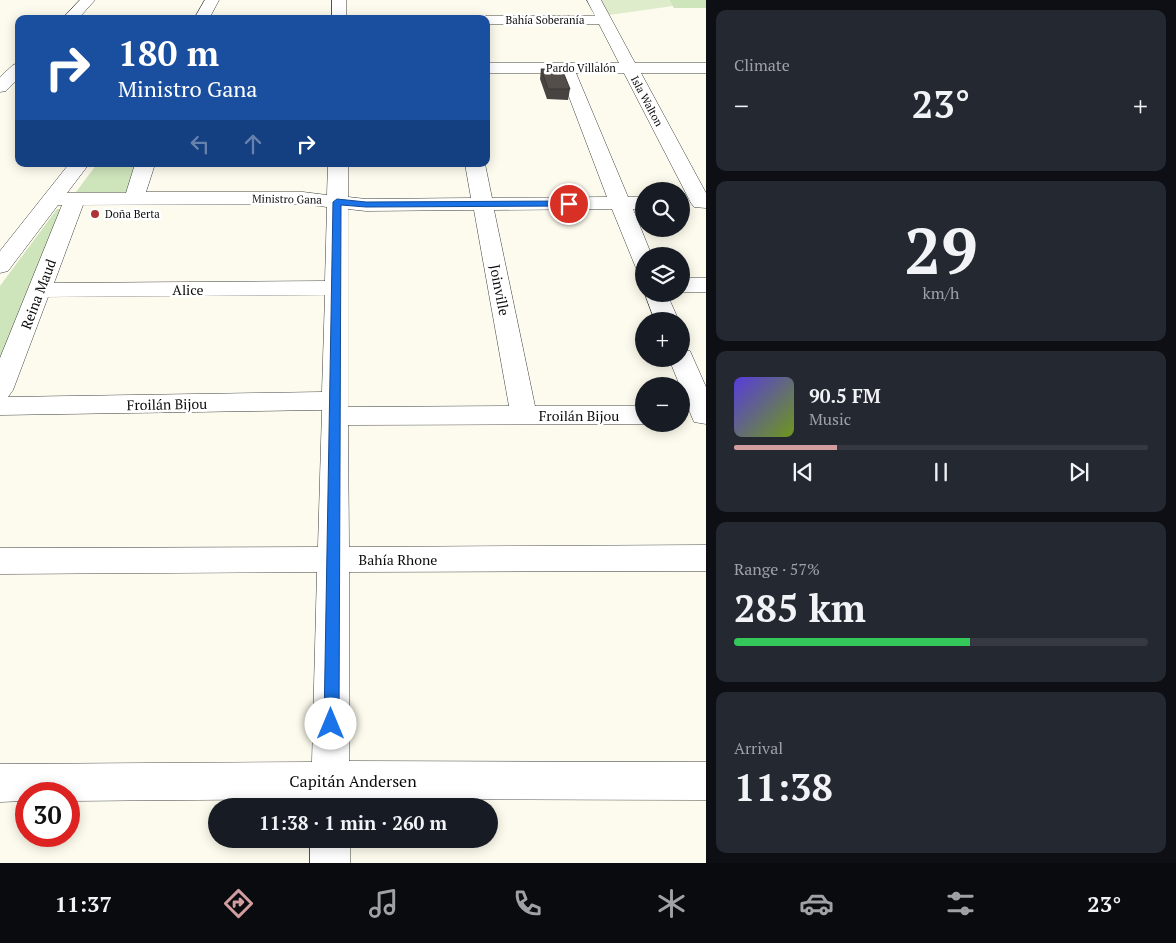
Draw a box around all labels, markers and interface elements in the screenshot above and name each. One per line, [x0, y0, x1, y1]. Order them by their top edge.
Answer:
street label: Bahía Soberanía [505, 13, 585, 27]
text: 180 m [118, 30, 219, 76]
icon: right [35, 35, 100, 100]
text: Climate [734, 54, 790, 76]
street label: Pardo Villalón [546, 61, 616, 75]
street label: Isla Walton [628, 73, 666, 129]
text: Ministro Gana [118, 74, 257, 103]
text: 23° [912, 79, 970, 129]
text: − [734, 87, 749, 124]
text: + [1133, 87, 1148, 124]
icon: left [186, 130, 214, 158]
icon: ahead [239, 130, 267, 158]
icon: right [292, 130, 320, 158]
map controls [635, 182, 690, 432]
button: search [635, 182, 690, 237]
pin [548, 183, 590, 225]
icon: arrive [555, 190, 583, 218]
street label: Ministro Gana [252, 191, 322, 207]
text: 29 [904, 206, 978, 293]
place label: Doña Berta [105, 207, 160, 221]
marker: Doña Berta [89, 208, 101, 220]
button: layers [635, 247, 690, 302]
street label: Reina Maud [16, 256, 60, 332]
street label: Joinville [486, 263, 514, 317]
street label: Alice [172, 280, 204, 299]
text: km/h [923, 282, 959, 304]
button: + [635, 312, 690, 367]
button: − [635, 377, 690, 432]
text: 90.5 FM [809, 383, 881, 408]
street label: Froilán Bijou [127, 394, 207, 414]
street label: Froilán Bijou [539, 406, 619, 425]
text: Music [809, 408, 851, 430]
icon: previous [789, 458, 817, 486]
icon: pause [927, 458, 955, 486]
icon: next [1065, 458, 1093, 486]
street label: Bahía Rhone [359, 550, 437, 569]
text: Range · 57% [734, 558, 820, 580]
text: 285 km [734, 583, 866, 633]
position arrow [304, 697, 356, 749]
text: Arrival [734, 737, 783, 759]
text: 11:38 [734, 762, 833, 812]
street label: Capitán Andersen [289, 770, 417, 792]
speed limit sign: 30 [15, 782, 80, 847]
text: 11:38 · 1 min · 260 m [259, 810, 447, 835]
icon: directions [221, 886, 256, 921]
icon: music [366, 886, 401, 921]
icon: phone [510, 886, 545, 921]
icon: climate [654, 886, 689, 921]
icon: car [799, 886, 834, 921]
icon: filters [943, 886, 978, 921]
text: 11:37 [55, 889, 112, 918]
text: 23° [1087, 889, 1121, 918]

